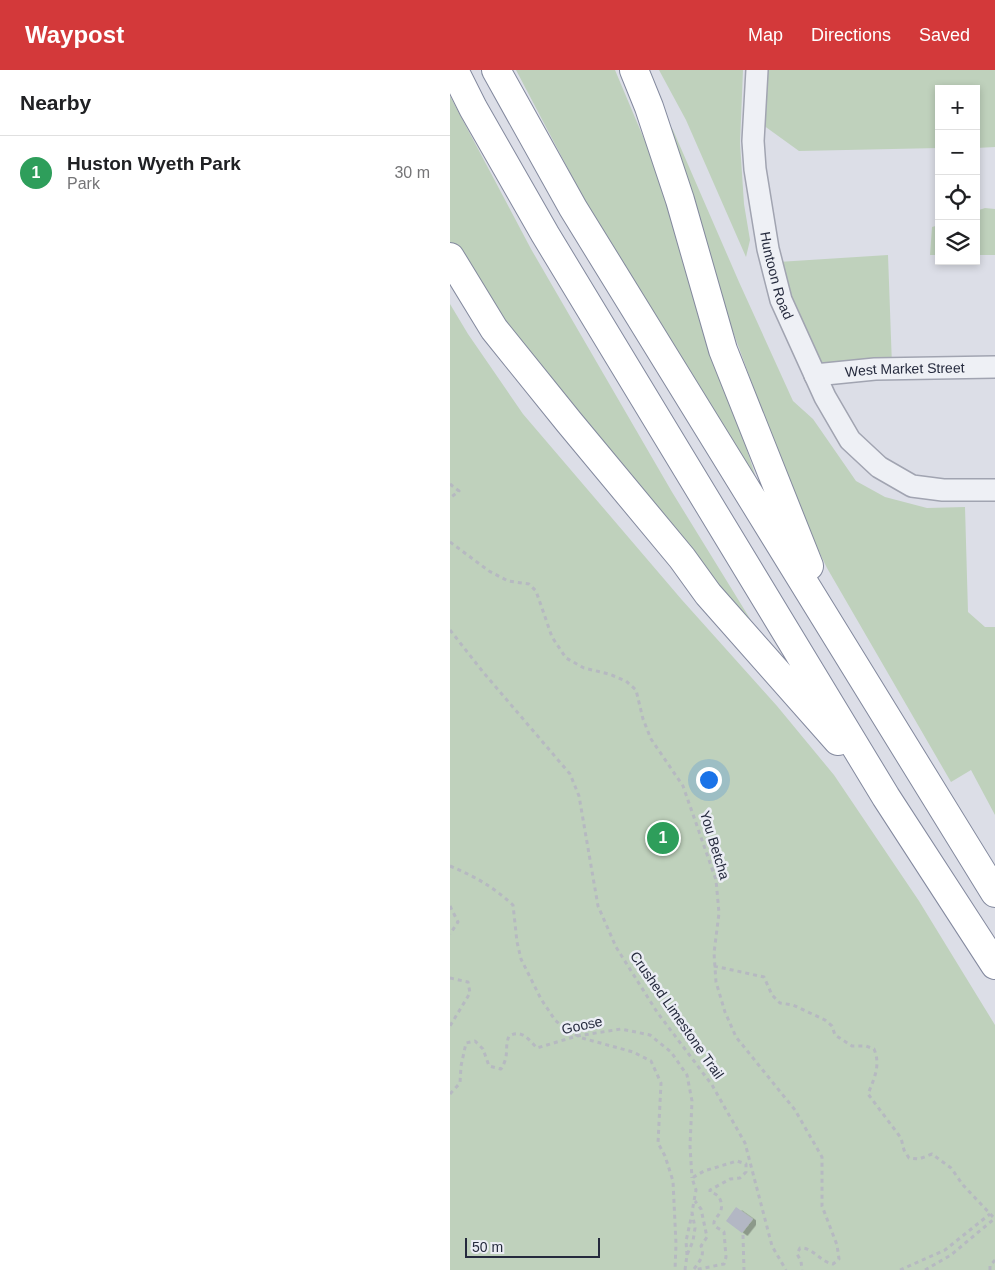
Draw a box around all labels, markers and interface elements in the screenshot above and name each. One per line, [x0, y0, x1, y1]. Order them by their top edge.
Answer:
text: Waypost [25, 21, 124, 48]
text: Map [748, 25, 783, 45]
text: Directions [811, 25, 891, 45]
text: Saved [919, 25, 970, 45]
map controls [935, 85, 980, 265]
button: + [935, 85, 980, 130]
text: Nearby [20, 91, 91, 114]
button: − [935, 130, 980, 175]
text: Huston Wyeth Park [67, 153, 241, 174]
text: 1 [32, 164, 40, 181]
text: 30 m [394, 164, 430, 181]
text: Park [67, 175, 100, 192]
button: locate [935, 175, 980, 220]
button: layers [935, 220, 980, 265]
street label: Huntoon Road [757, 231, 797, 322]
street label: West Market Street [844, 360, 965, 380]
your location [696, 767, 722, 793]
street label: You Betcha [697, 809, 733, 882]
pin: 1 [647, 819, 679, 857]
street label: Crushed Limestone Trail [627, 948, 727, 1082]
street label: Goose [560, 1013, 604, 1037]
scale bar [465, 1235, 600, 1258]
text: 50 m [472, 1239, 503, 1255]

